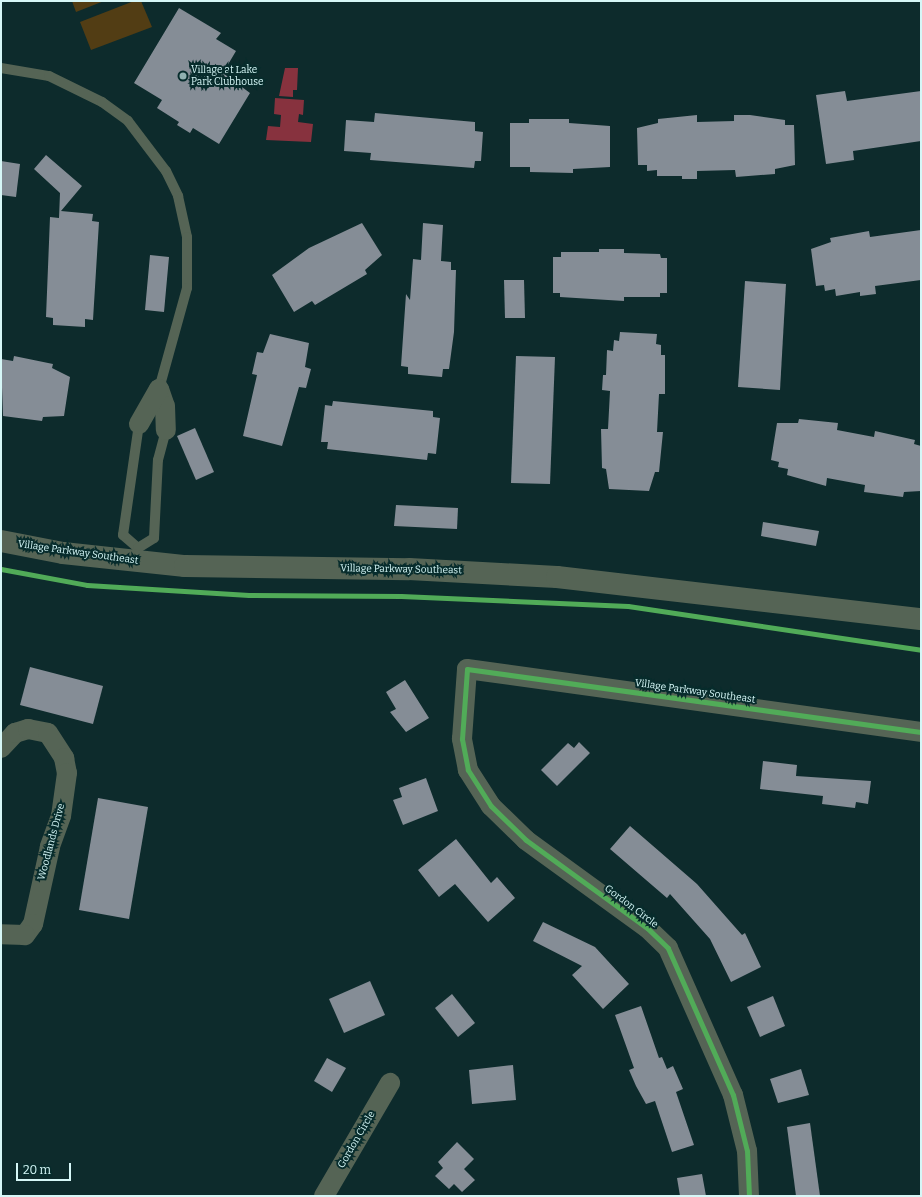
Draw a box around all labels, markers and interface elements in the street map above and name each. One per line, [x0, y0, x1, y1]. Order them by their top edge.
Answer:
place label: Village at Lake Park Clubhouse [191, 64, 264, 88]
marker: Village at Lake Park Clubhouse [178, 71, 188, 81]
street label: Village Parkway Southeast [17, 539, 139, 567]
street label: Village Parkway Southeast [340, 563, 462, 577]
street label: Village Parkway Southeast [634, 678, 756, 706]
street label: Woodlands Drive [36, 802, 68, 882]
street label: Gordon Circle [602, 883, 660, 931]
street label: Gordon Circle [336, 1109, 378, 1171]
scale bar [18, 1155, 73, 1181]
text: 20 m [23, 1163, 51, 1177]

